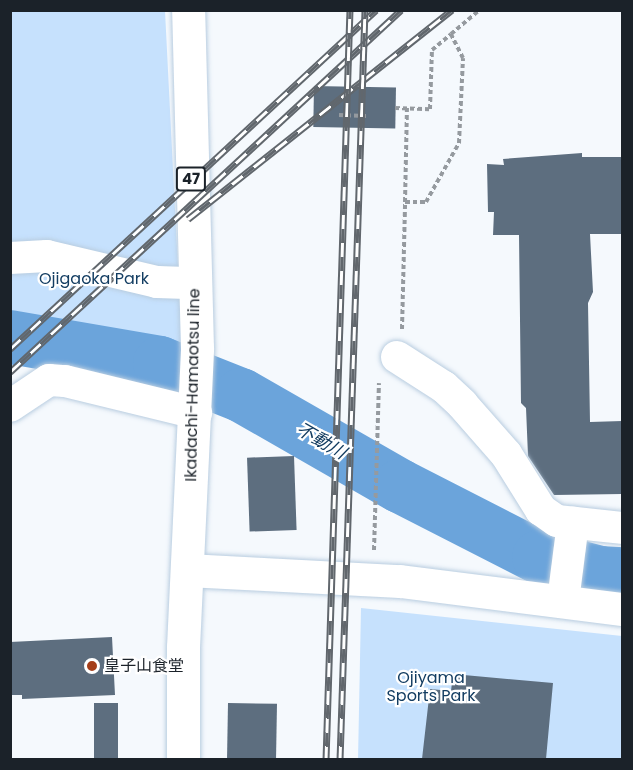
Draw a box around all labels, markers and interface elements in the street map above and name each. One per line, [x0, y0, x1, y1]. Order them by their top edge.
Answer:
road number: 47 [174, 167, 207, 191]
park label: Ojigaoka Park [39, 269, 149, 289]
street label: Ikadachi-Hamaotsu line [182, 288, 204, 482]
water label: 不動川 [292, 418, 350, 464]
place label: 皇子山食堂 [104, 656, 184, 676]
marker: 皇子山食堂 [85, 659, 99, 673]
park label: Ojiyama Sports Park [386, 668, 476, 706]

